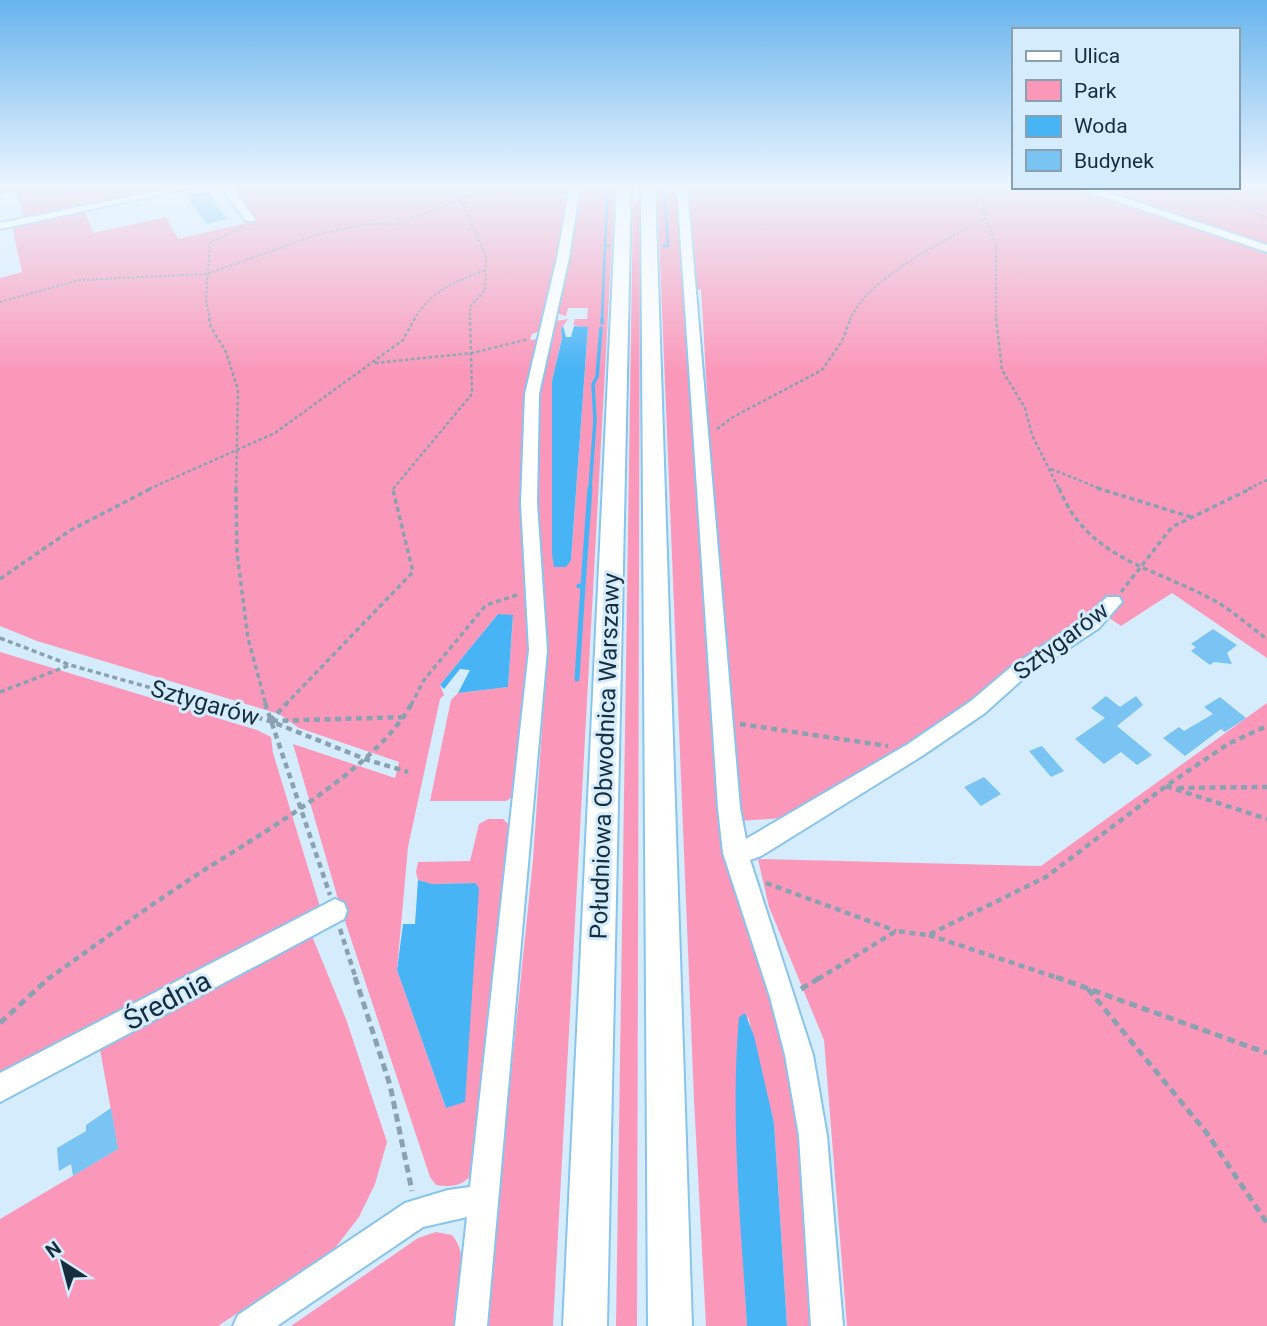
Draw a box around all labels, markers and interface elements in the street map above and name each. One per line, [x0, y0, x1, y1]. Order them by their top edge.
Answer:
legend [1012, 28, 1239, 189]
text: Ulica [1074, 44, 1120, 68]
text: Park [1074, 79, 1117, 103]
text: Woda [1074, 114, 1128, 138]
text: Budynek [1074, 149, 1154, 173]
street label: Południowa Obwodnica Warszawy [585, 572, 625, 940]
street label: Sztygarów [1008, 596, 1114, 686]
street label: Sztygarów [148, 674, 262, 732]
street label: Średnia [118, 964, 216, 1037]
north arrow [28, 1228, 98, 1298]
text: N [41, 1236, 65, 1263]

